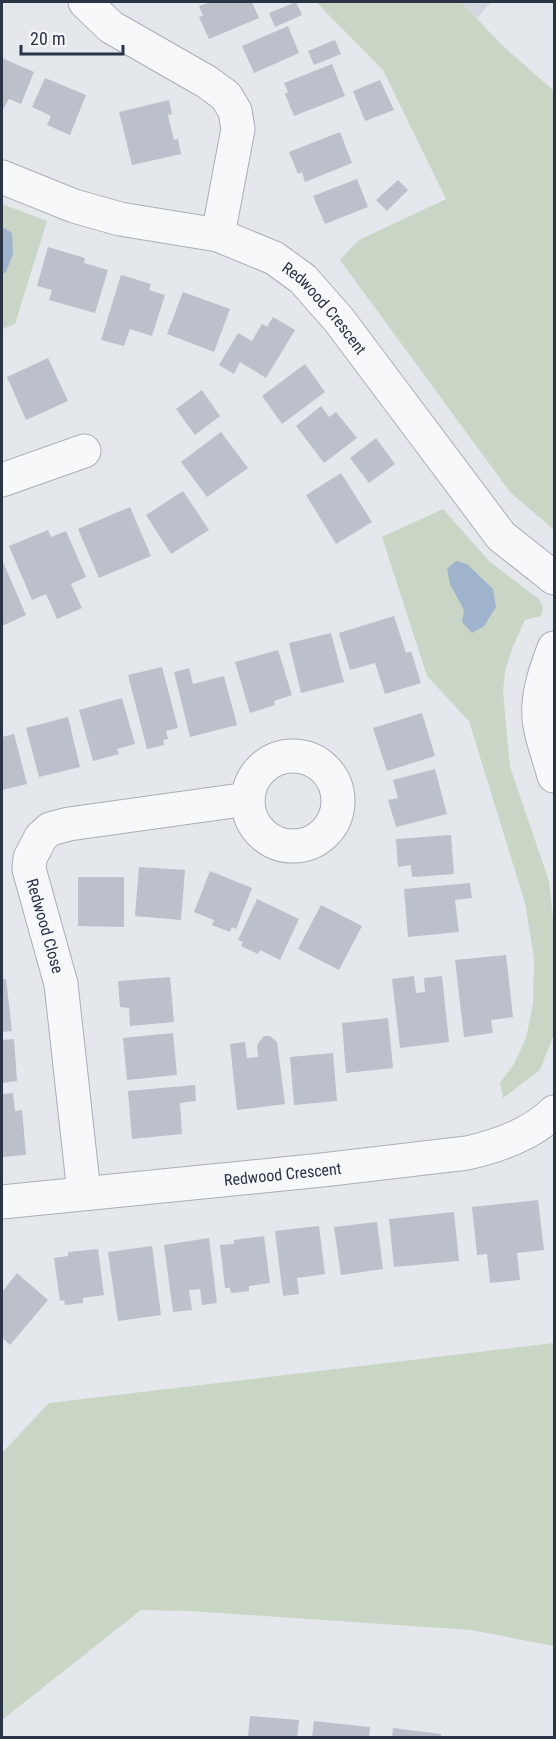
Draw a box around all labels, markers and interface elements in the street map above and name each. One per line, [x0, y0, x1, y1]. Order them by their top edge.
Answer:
scale bar [21, 18, 123, 56]
text: 20 m [30, 28, 65, 49]
street label: Redwood Crescent [279, 258, 371, 358]
street label: Redwood Close [22, 876, 68, 976]
street label: Redwood Crescent [223, 1158, 343, 1189]

